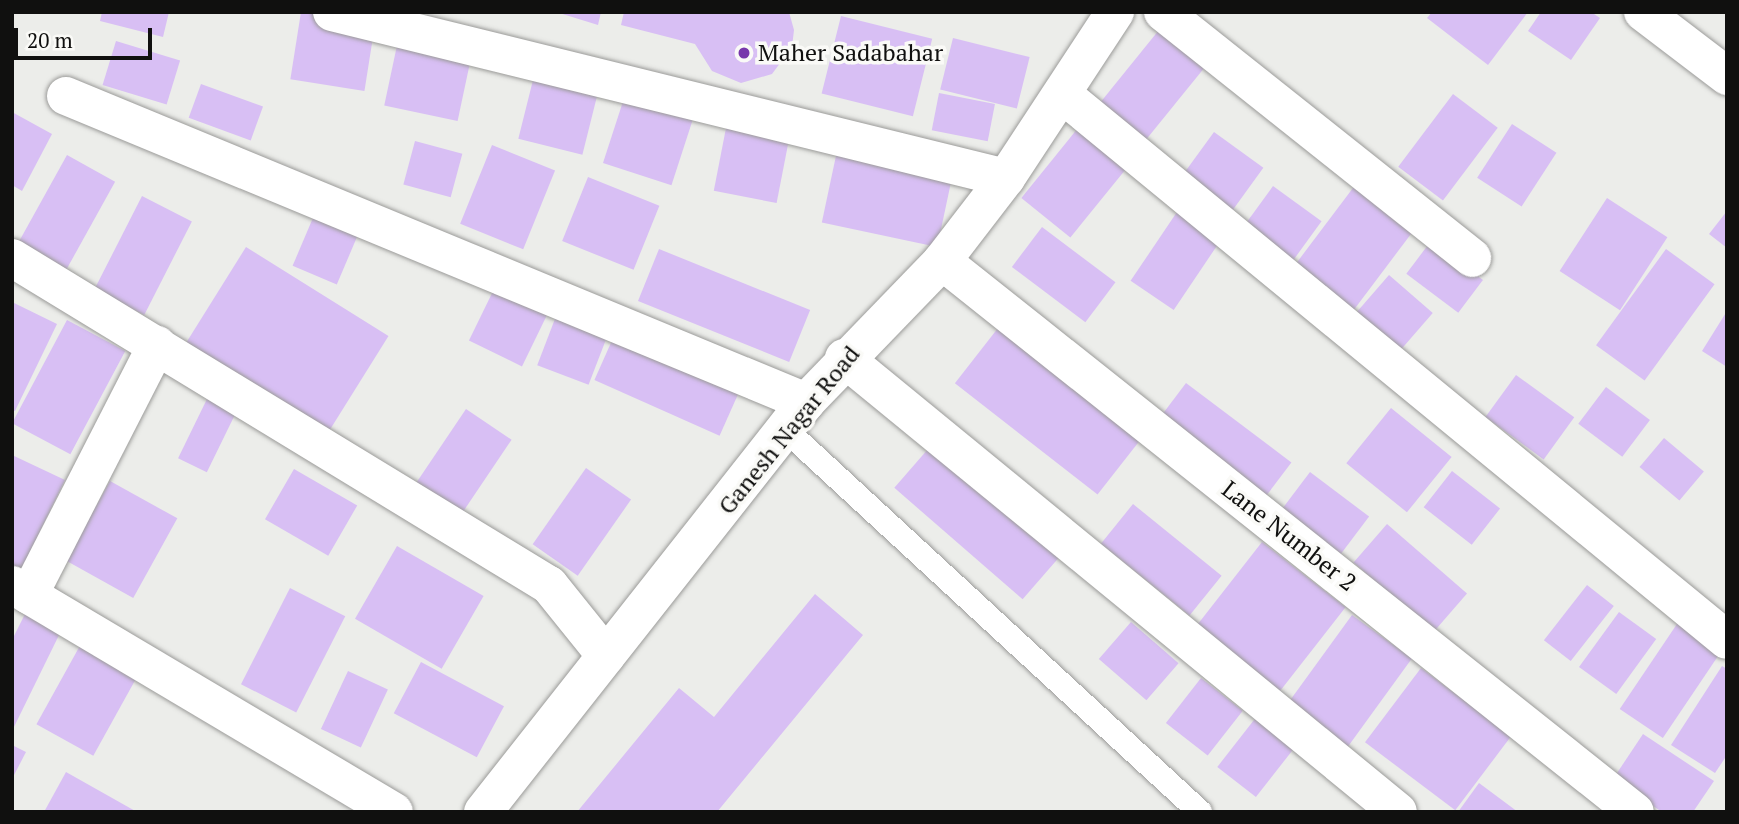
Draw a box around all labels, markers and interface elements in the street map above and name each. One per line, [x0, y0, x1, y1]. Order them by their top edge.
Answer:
scale bar [18, 14, 156, 58]
text: 20 m [27, 26, 73, 54]
place label: Maher Sadabahar [758, 39, 943, 67]
marker: Maher Sadabahar [736, 45, 752, 61]
street label: Ganesh Nagar Road [712, 340, 866, 520]
street label: Lane Number 2 [1216, 475, 1362, 597]

